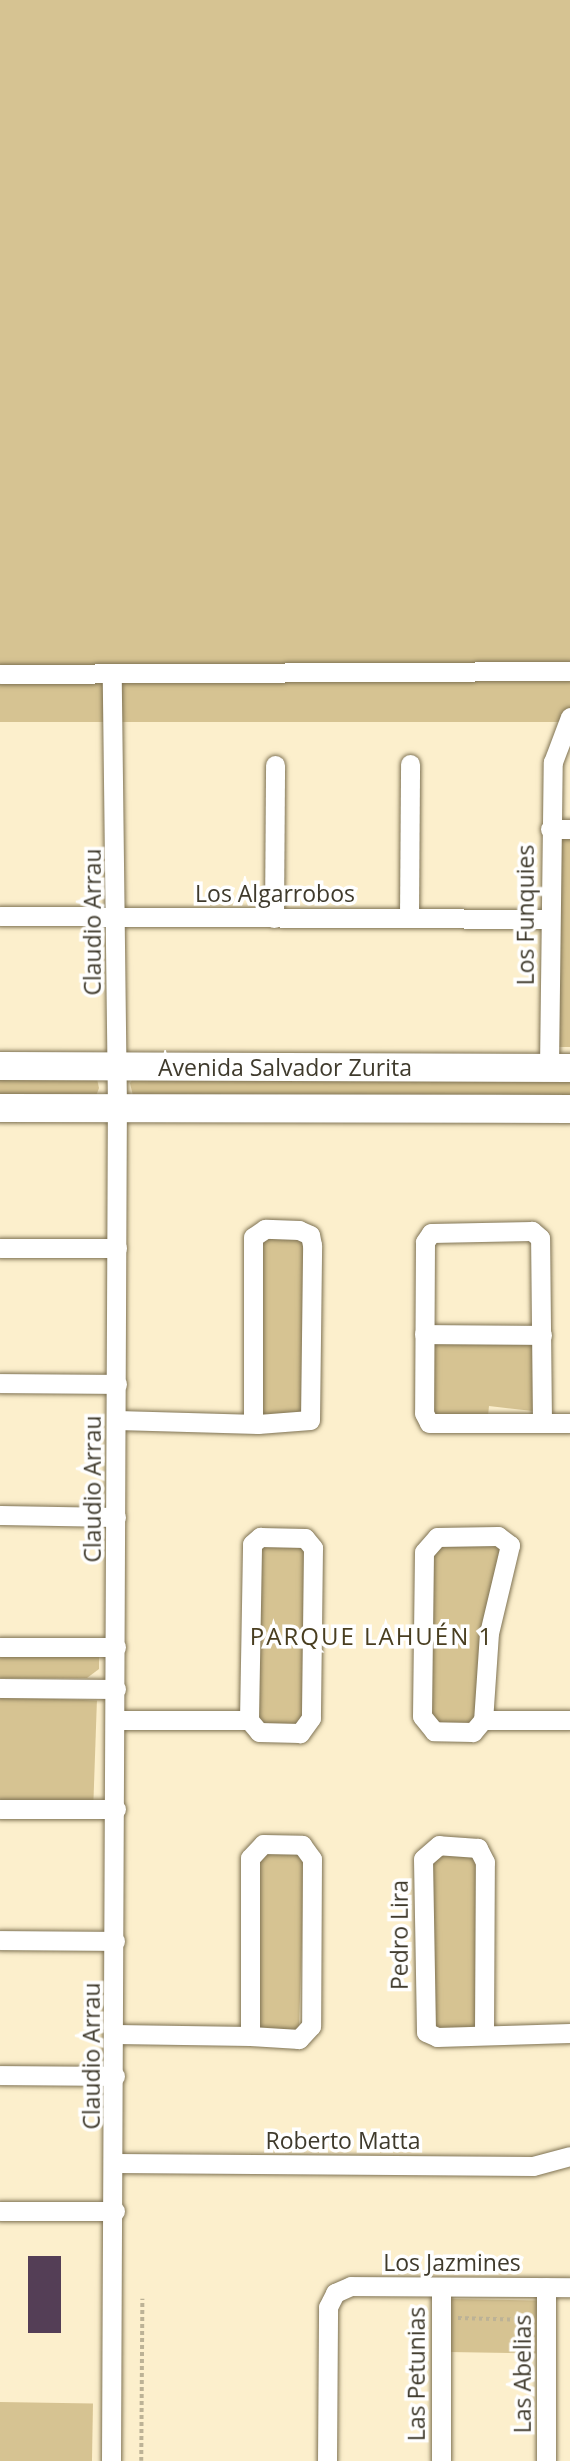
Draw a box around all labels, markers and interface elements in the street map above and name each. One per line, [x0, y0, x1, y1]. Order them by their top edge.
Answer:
street label: Los Funquies [511, 845, 539, 985]
street label: Claudio Arrau [78, 848, 106, 996]
street label: Los Algarrobos [195, 879, 355, 907]
street label: Avenida Salvador Zurita [158, 1053, 412, 1081]
street label: Claudio Arrau [78, 1415, 106, 1563]
district label: PARQUE LAHUÉN 1 [252, 1622, 492, 1650]
street label: Pedro Lira [385, 1880, 413, 1990]
street label: Claudio Arrau [77, 1982, 105, 2130]
street label: Roberto Matta [265, 2126, 421, 2154]
street label: Los Jazmines [383, 2248, 521, 2276]
street label: Las Petunias [402, 2307, 430, 2441]
street label: Las Abelias [508, 2315, 536, 2433]

